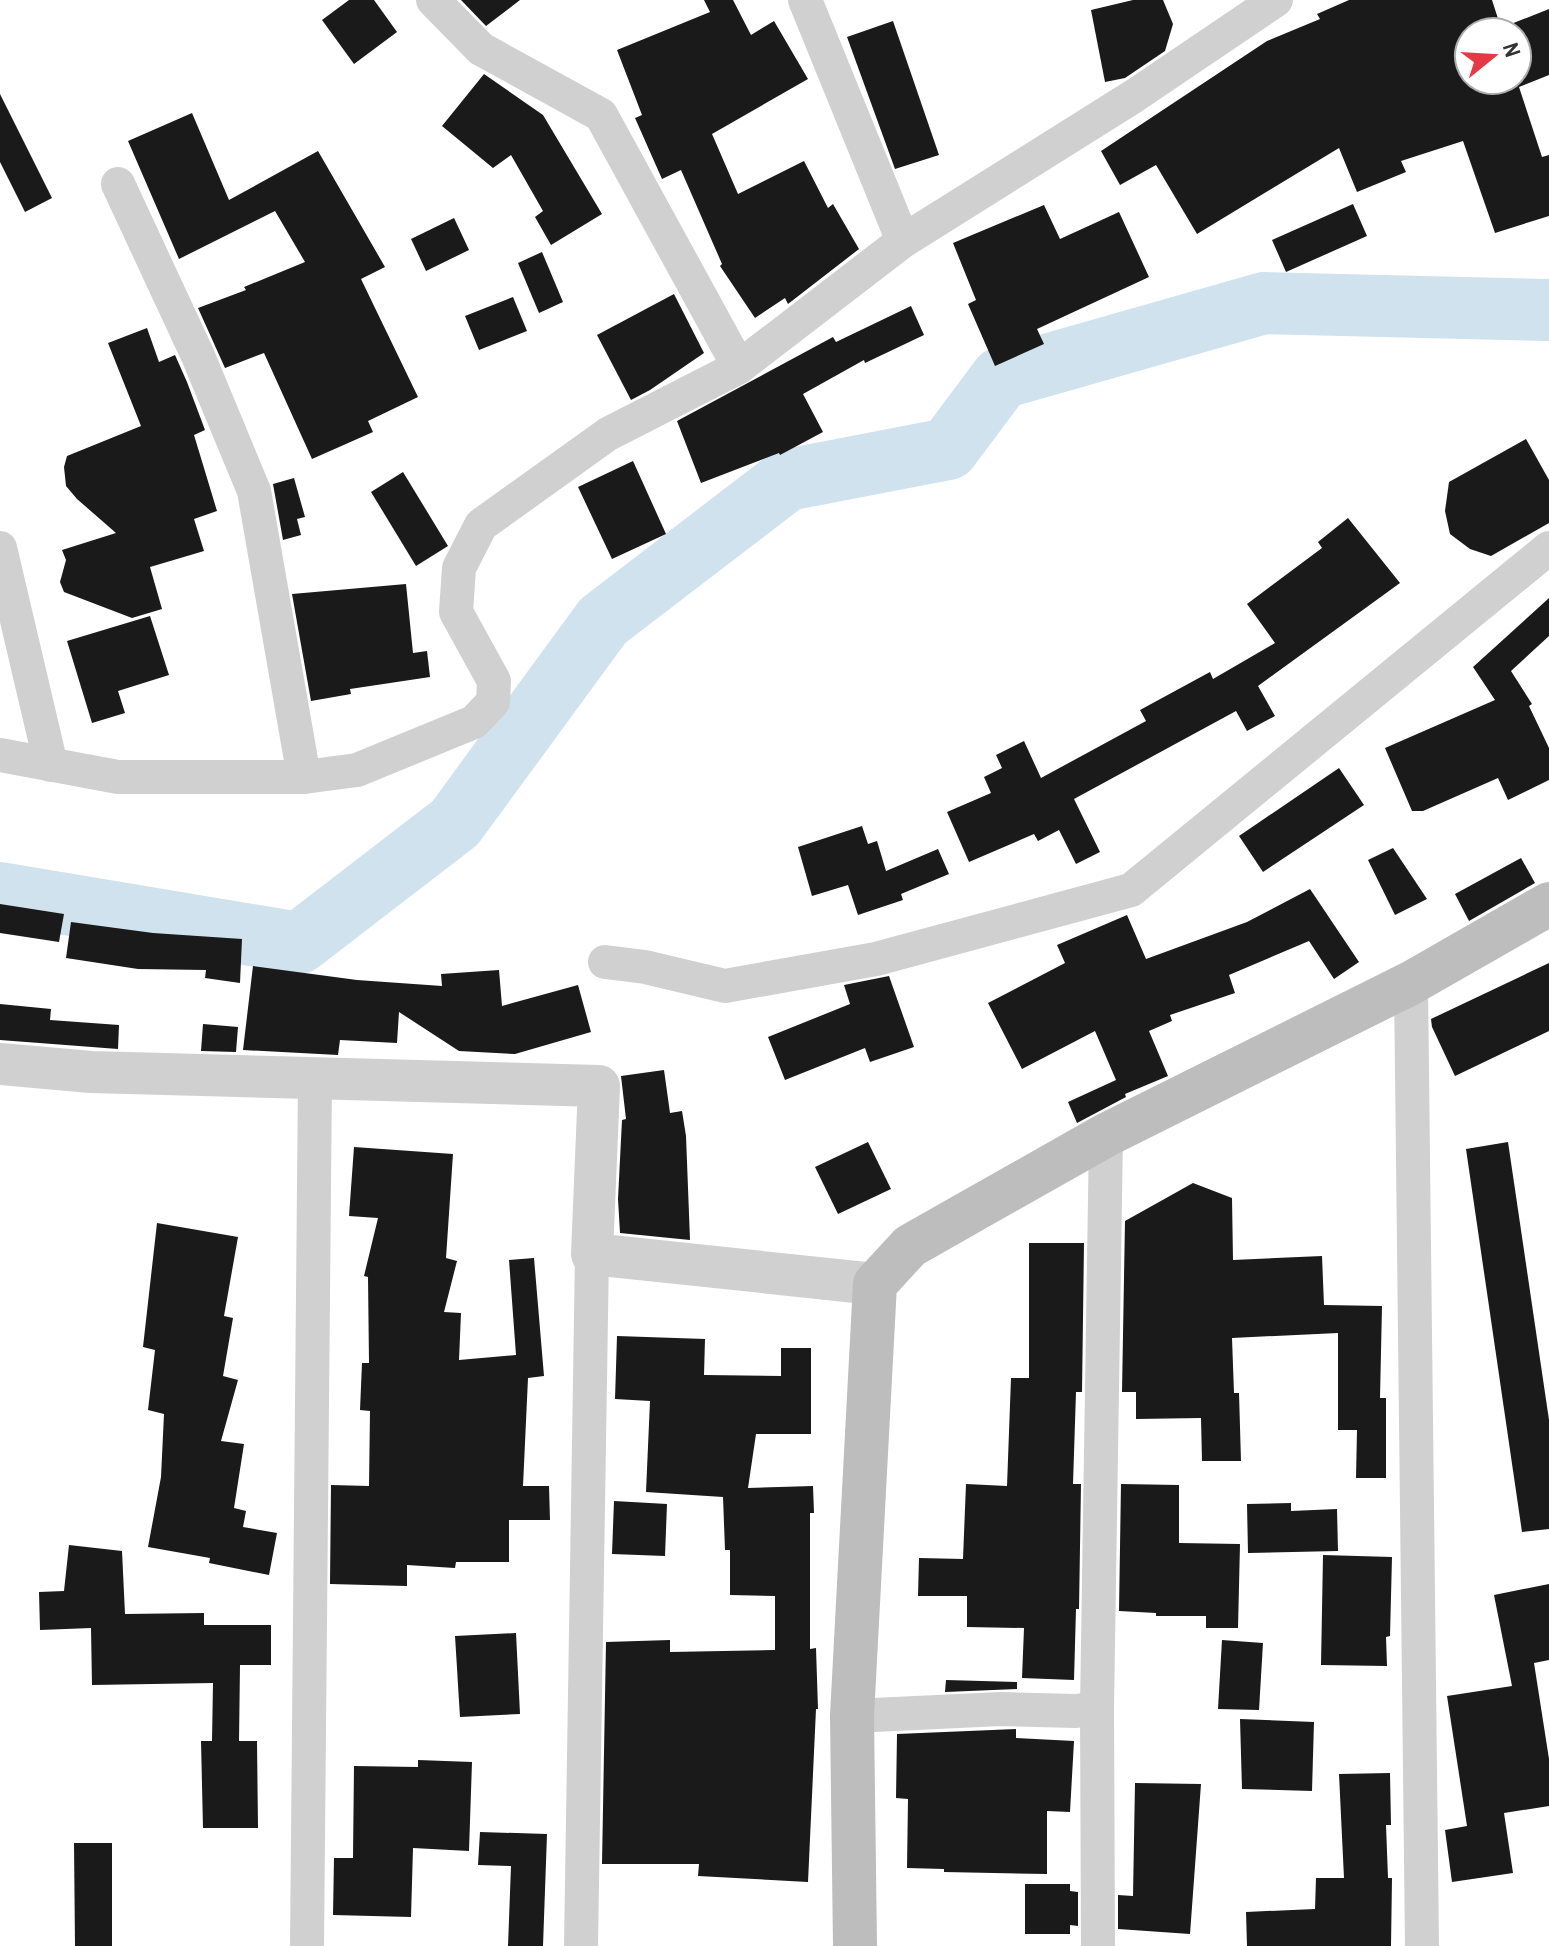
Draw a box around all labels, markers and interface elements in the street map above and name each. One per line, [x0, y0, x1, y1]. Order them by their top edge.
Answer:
north arrow [1453, 16, 1533, 96]
text: N [1496, 39, 1528, 61]

